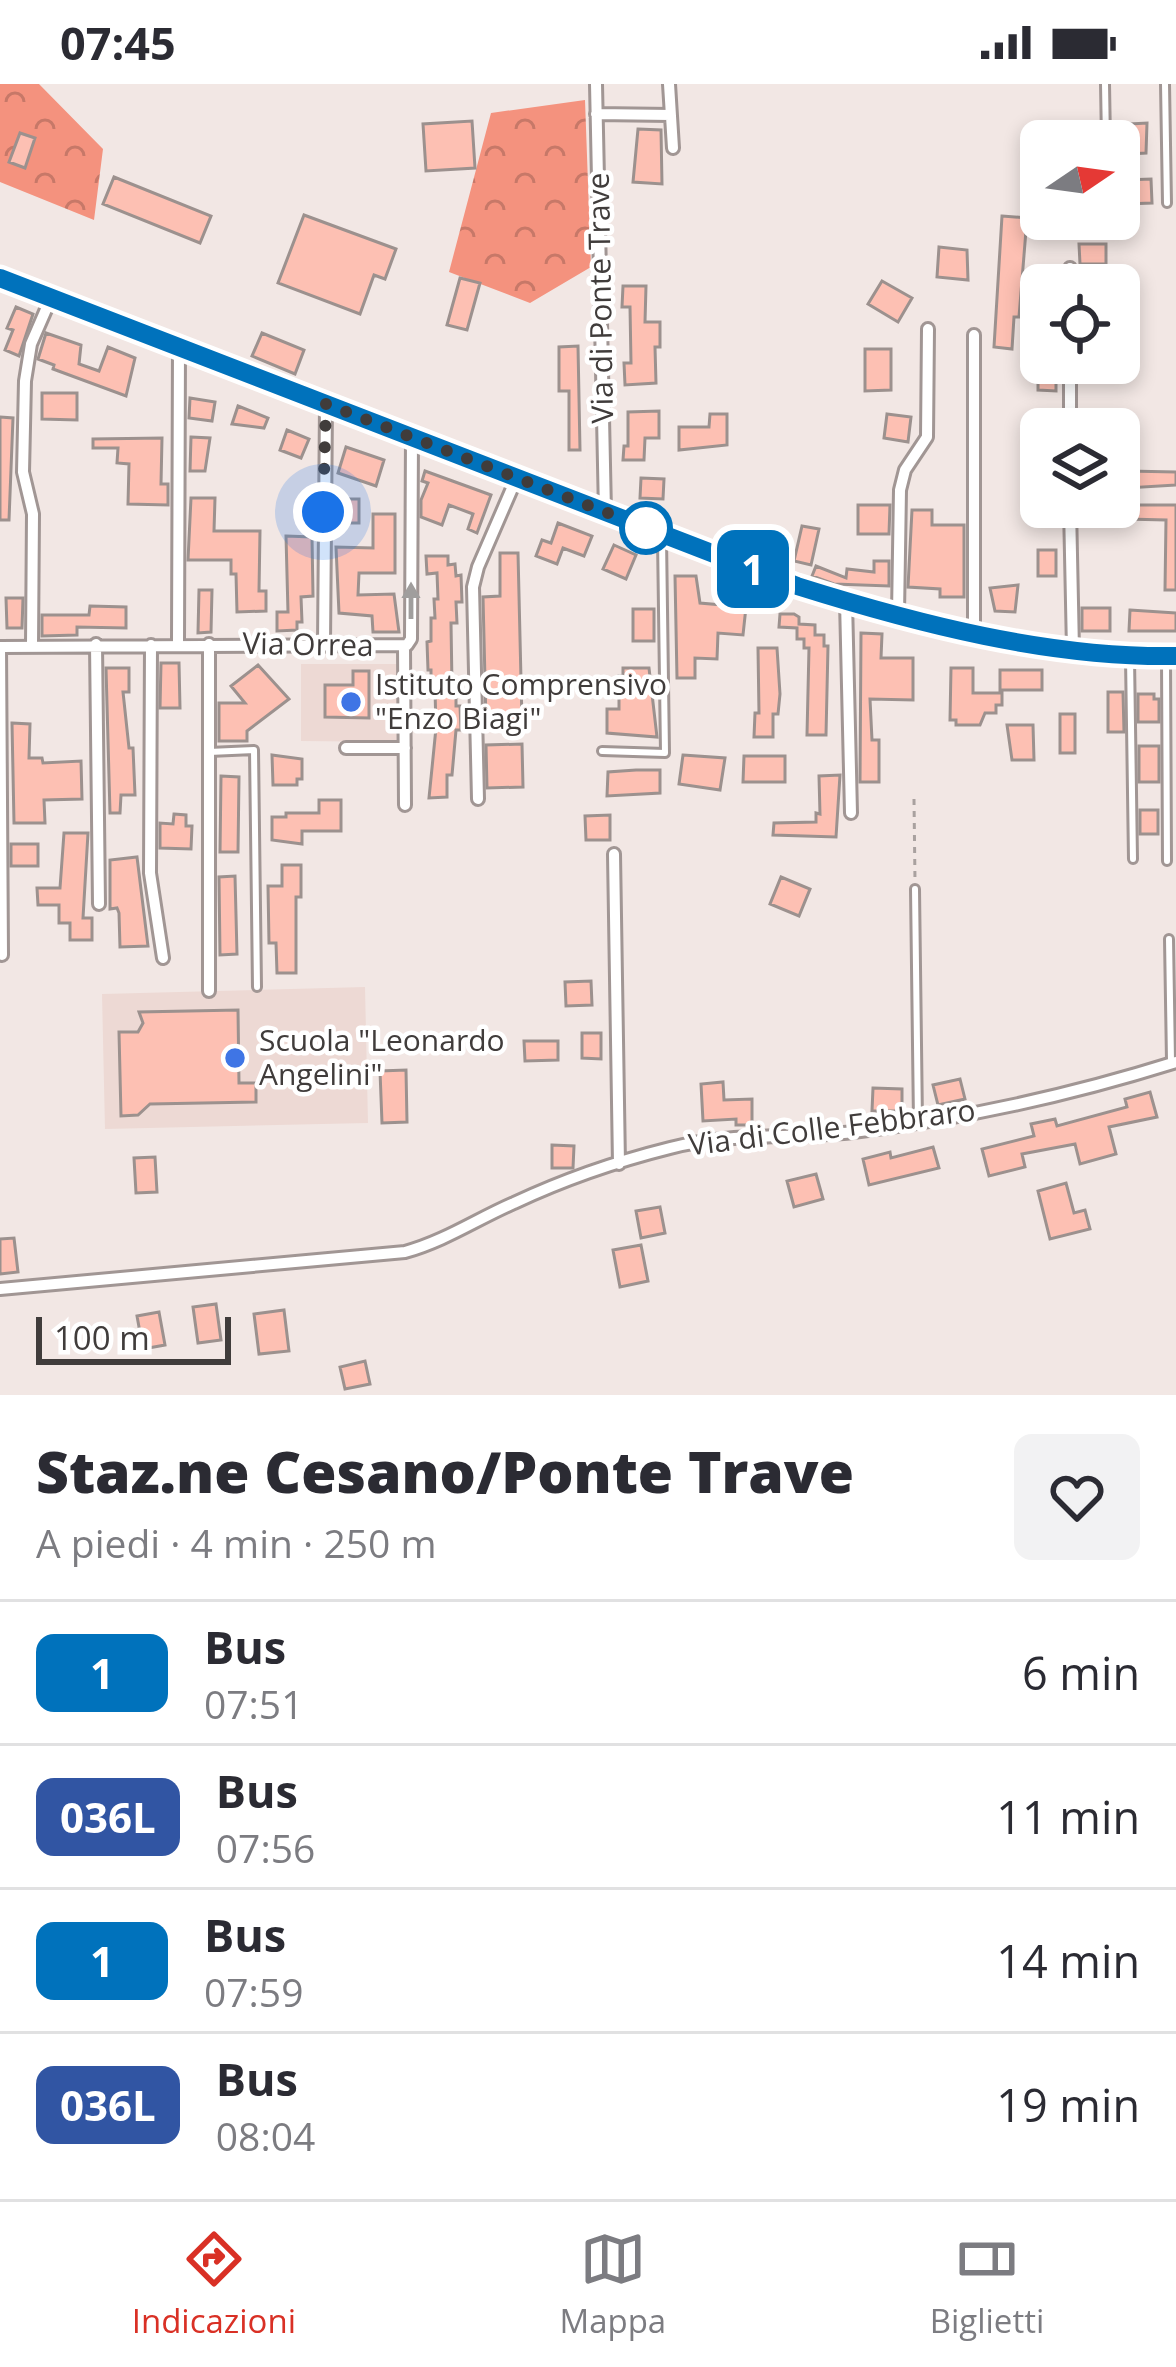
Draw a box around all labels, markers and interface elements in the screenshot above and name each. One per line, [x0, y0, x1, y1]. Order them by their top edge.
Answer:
text: 07:45 [60, 12, 176, 73]
north arrow [1020, 120, 1140, 240]
map controls [1020, 120, 1140, 528]
street label: Via di Ponte Trave [577, 172, 622, 424]
button: locate [1020, 264, 1140, 384]
button: layers [1020, 408, 1140, 528]
your location [293, 482, 353, 542]
unlabelled marker [621, 503, 671, 553]
line badge: 1 [714, 530, 792, 608]
text: 1 [741, 540, 765, 597]
one-way arrow [401, 581, 421, 619]
street label: Via Orrea [242, 622, 374, 665]
place label: Istituto Comprensivo "Enzo Biagi" [375, 663, 667, 738]
marker: Istituto Comprensivo "Enzo Biagi" [338, 689, 364, 715]
place label: Scuola "Leonardo Angelini" [259, 1019, 505, 1094]
marker: Scuola "Leonardo Angelini" [222, 1045, 248, 1071]
street label: Via di Colle Febbraro [686, 1089, 978, 1164]
scale bar [36, 1311, 231, 1364]
text: 100 m [54, 1315, 150, 1360]
text: Staz.ne Cesano/Ponte Trave [36, 1432, 854, 1510]
button: heart [1014, 1434, 1140, 1560]
text: A piedi · 4 min · 250 m [36, 1516, 437, 1569]
text: Bus [204, 1616, 286, 1677]
text: 6 min [1022, 1642, 1140, 1703]
text: 1 [90, 1644, 114, 1701]
text: 07:51 [204, 1677, 303, 1730]
text: Bus [216, 1760, 298, 1821]
text: 11 min [996, 1786, 1140, 1847]
text: 036L [60, 1788, 156, 1845]
text: 07:56 [216, 1821, 315, 1874]
text: Bus [204, 1904, 286, 1965]
text: 14 min [996, 1930, 1140, 1991]
text: 1 [90, 1932, 114, 1989]
text: 07:59 [204, 1965, 303, 2018]
text: Bus [216, 2048, 298, 2109]
text: 19 min [996, 2074, 1140, 2135]
text: 036L [60, 2076, 156, 2133]
text: 08:04 [216, 2109, 315, 2162]
tab: Indicazioni [132, 2226, 296, 2343]
tab: Mappa [559, 2226, 666, 2343]
tab: Biglietti [930, 2226, 1044, 2343]

